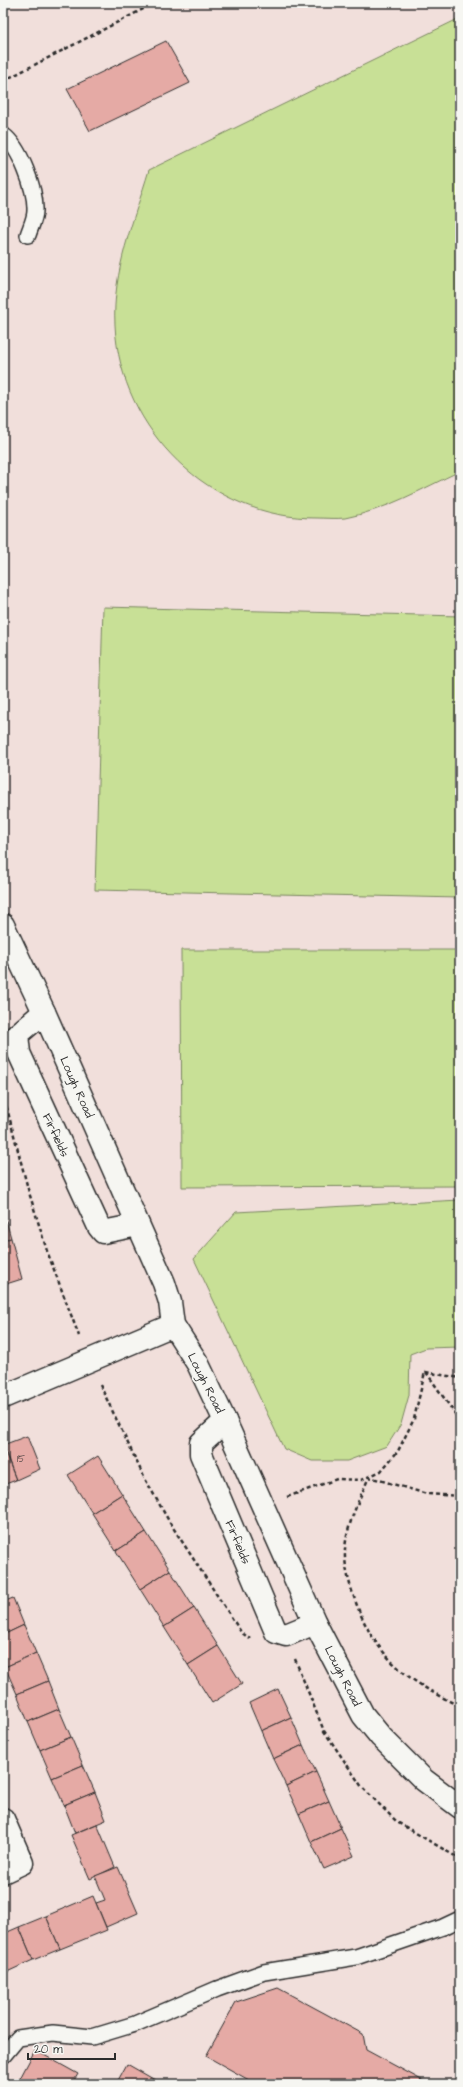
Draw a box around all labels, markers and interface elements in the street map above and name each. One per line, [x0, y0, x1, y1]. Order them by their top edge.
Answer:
street label: Lough Road [55, 1054, 98, 1121]
street label: Firfields [38, 1111, 73, 1160]
street label: Lough Road [182, 1350, 228, 1417]
house number: 15 [17, 1452, 25, 1466]
street label: Firfields [221, 1518, 254, 1567]
street label: Lough Road [319, 1643, 365, 1710]
scale bar [28, 2035, 115, 2061]
text: 20 m [34, 2041, 63, 2058]

